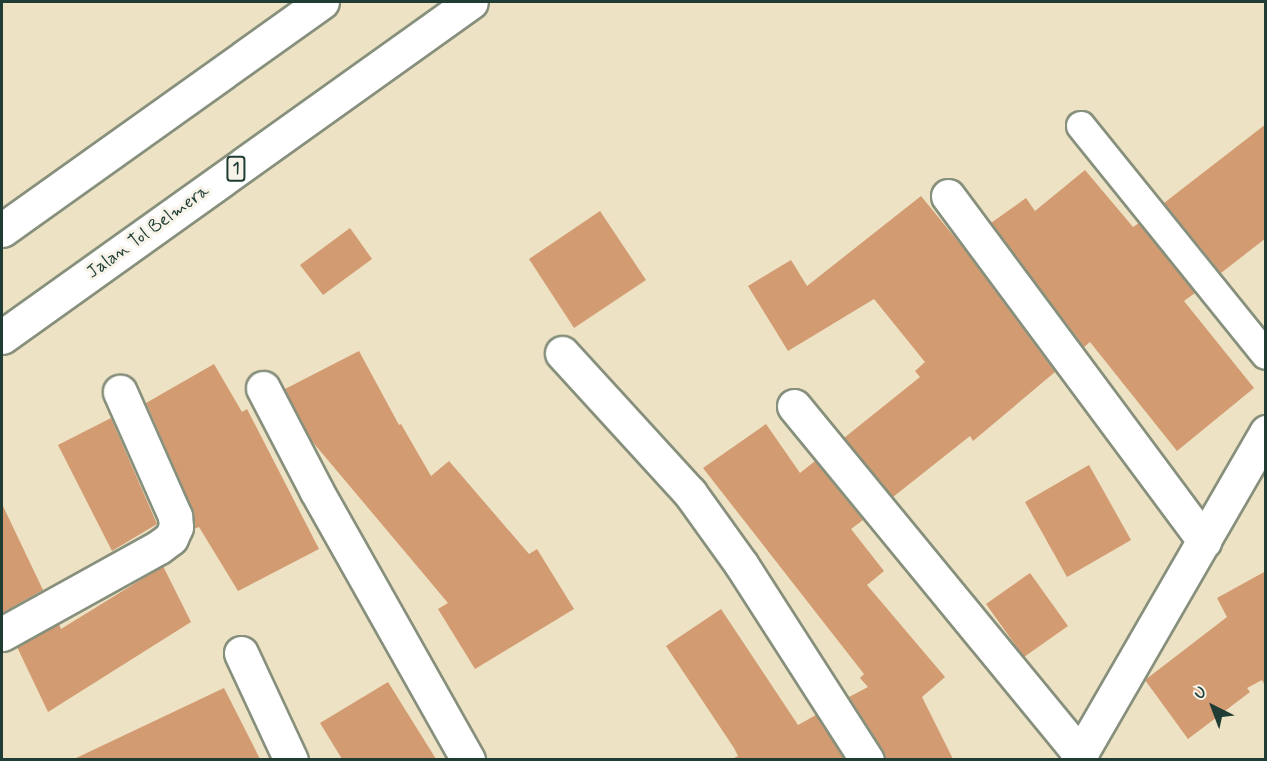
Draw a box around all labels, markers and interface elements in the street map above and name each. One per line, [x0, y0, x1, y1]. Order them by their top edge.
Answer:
road number: 1 [226, 156, 246, 182]
street label: Jalan Tol Belmera [82, 180, 214, 284]
north arrow [1183, 677, 1243, 737]
text: U [1190, 682, 1212, 705]

